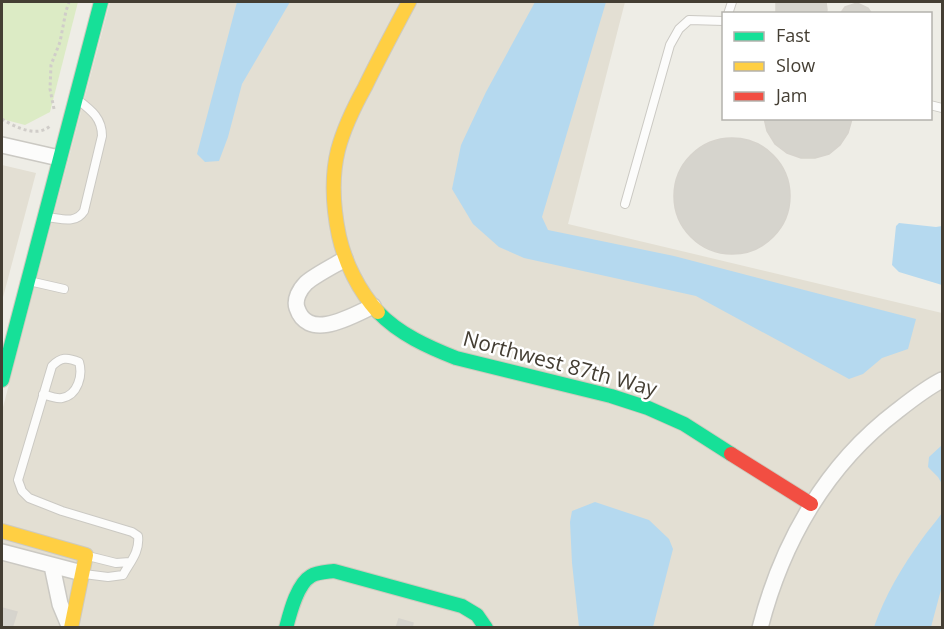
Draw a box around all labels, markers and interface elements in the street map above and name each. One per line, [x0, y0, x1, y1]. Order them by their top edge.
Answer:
legend [722, 12, 932, 120]
text: Fast [776, 23, 810, 47]
text: Slow [776, 53, 815, 77]
text: Jam [774, 83, 808, 107]
street label: Northwest 87th Way [460, 324, 661, 403]

